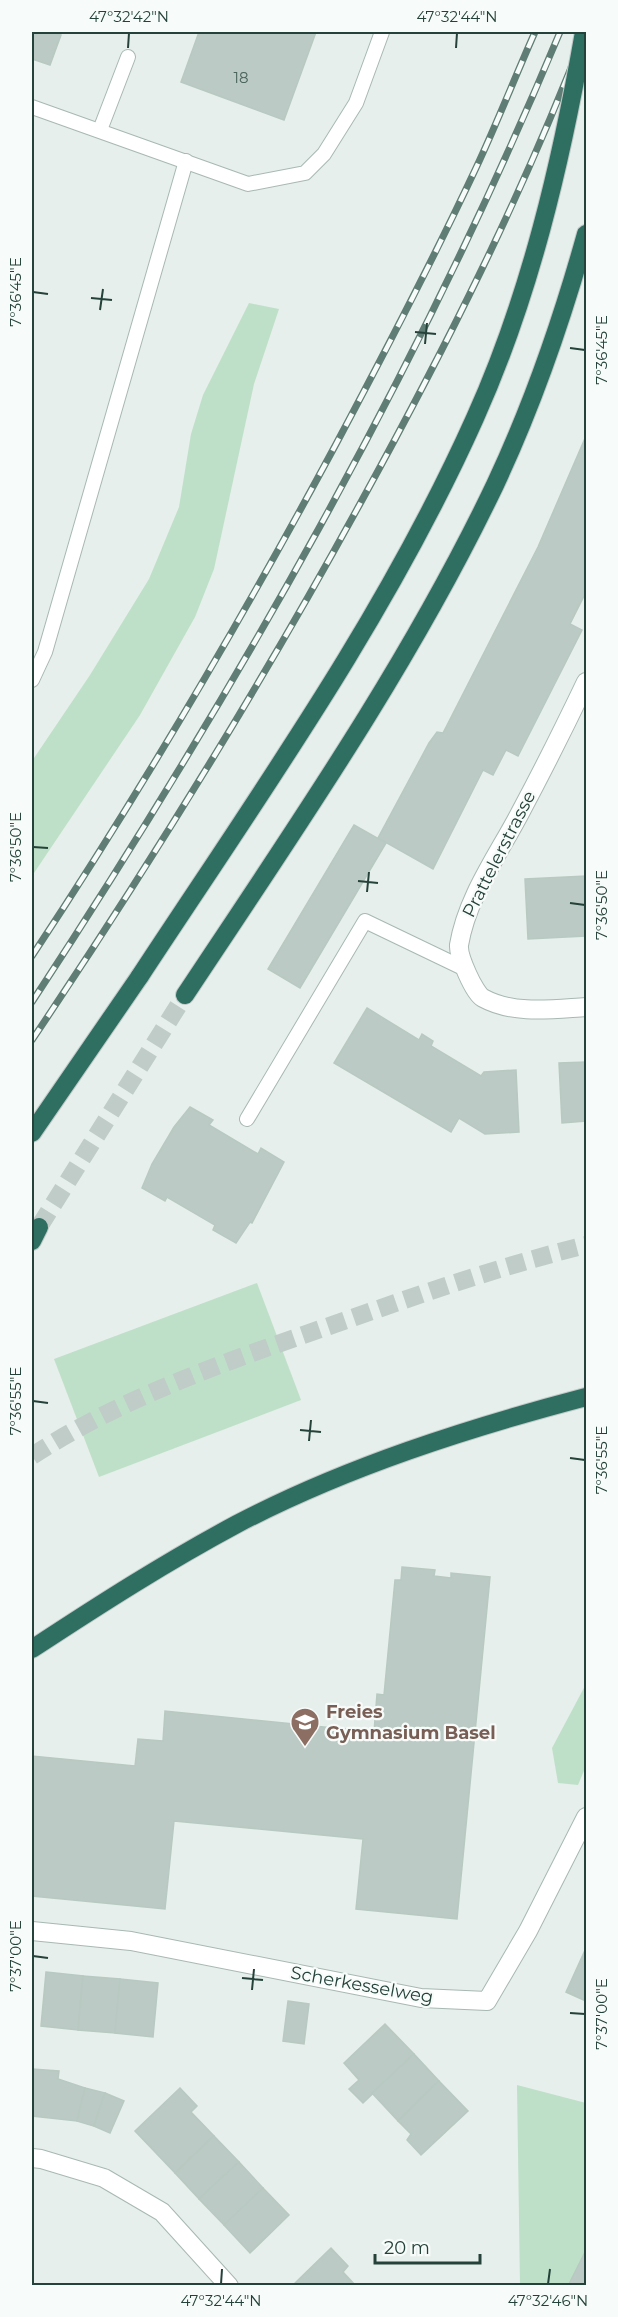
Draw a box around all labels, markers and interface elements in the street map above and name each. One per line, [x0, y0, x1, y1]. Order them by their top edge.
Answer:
text: 47°32'42"N [89, 7, 169, 26]
text: 47°32'44"N [416, 7, 498, 26]
house number: 18 [234, 68, 249, 87]
text: 7°36'45"E [6, 257, 25, 327]
text: 7°36'45"E [592, 315, 611, 385]
street label: Prattelerstrasse [458, 787, 540, 921]
text: 7°36'50"E [6, 812, 25, 882]
text: 7°36'50"E [592, 870, 611, 940]
text: 7°36'55"E [6, 1367, 25, 1435]
text: 7°36'55"E [592, 1426, 611, 1494]
place label: Freies Gymnasium Basel [326, 1701, 496, 1744]
school or university icon: Freies Gymnasium Basel [289, 1706, 321, 1748]
text: 7°37'00"E [6, 1920, 25, 1992]
street label: Scherkesselweg [289, 1962, 435, 2008]
text: 7°37'00"E [592, 1978, 611, 2050]
scale bar [375, 2227, 480, 2265]
text: 20 m [384, 2237, 430, 2259]
text: 47°32'44"N [180, 2291, 262, 2310]
text: 47°32'46"N [508, 2291, 588, 2310]

